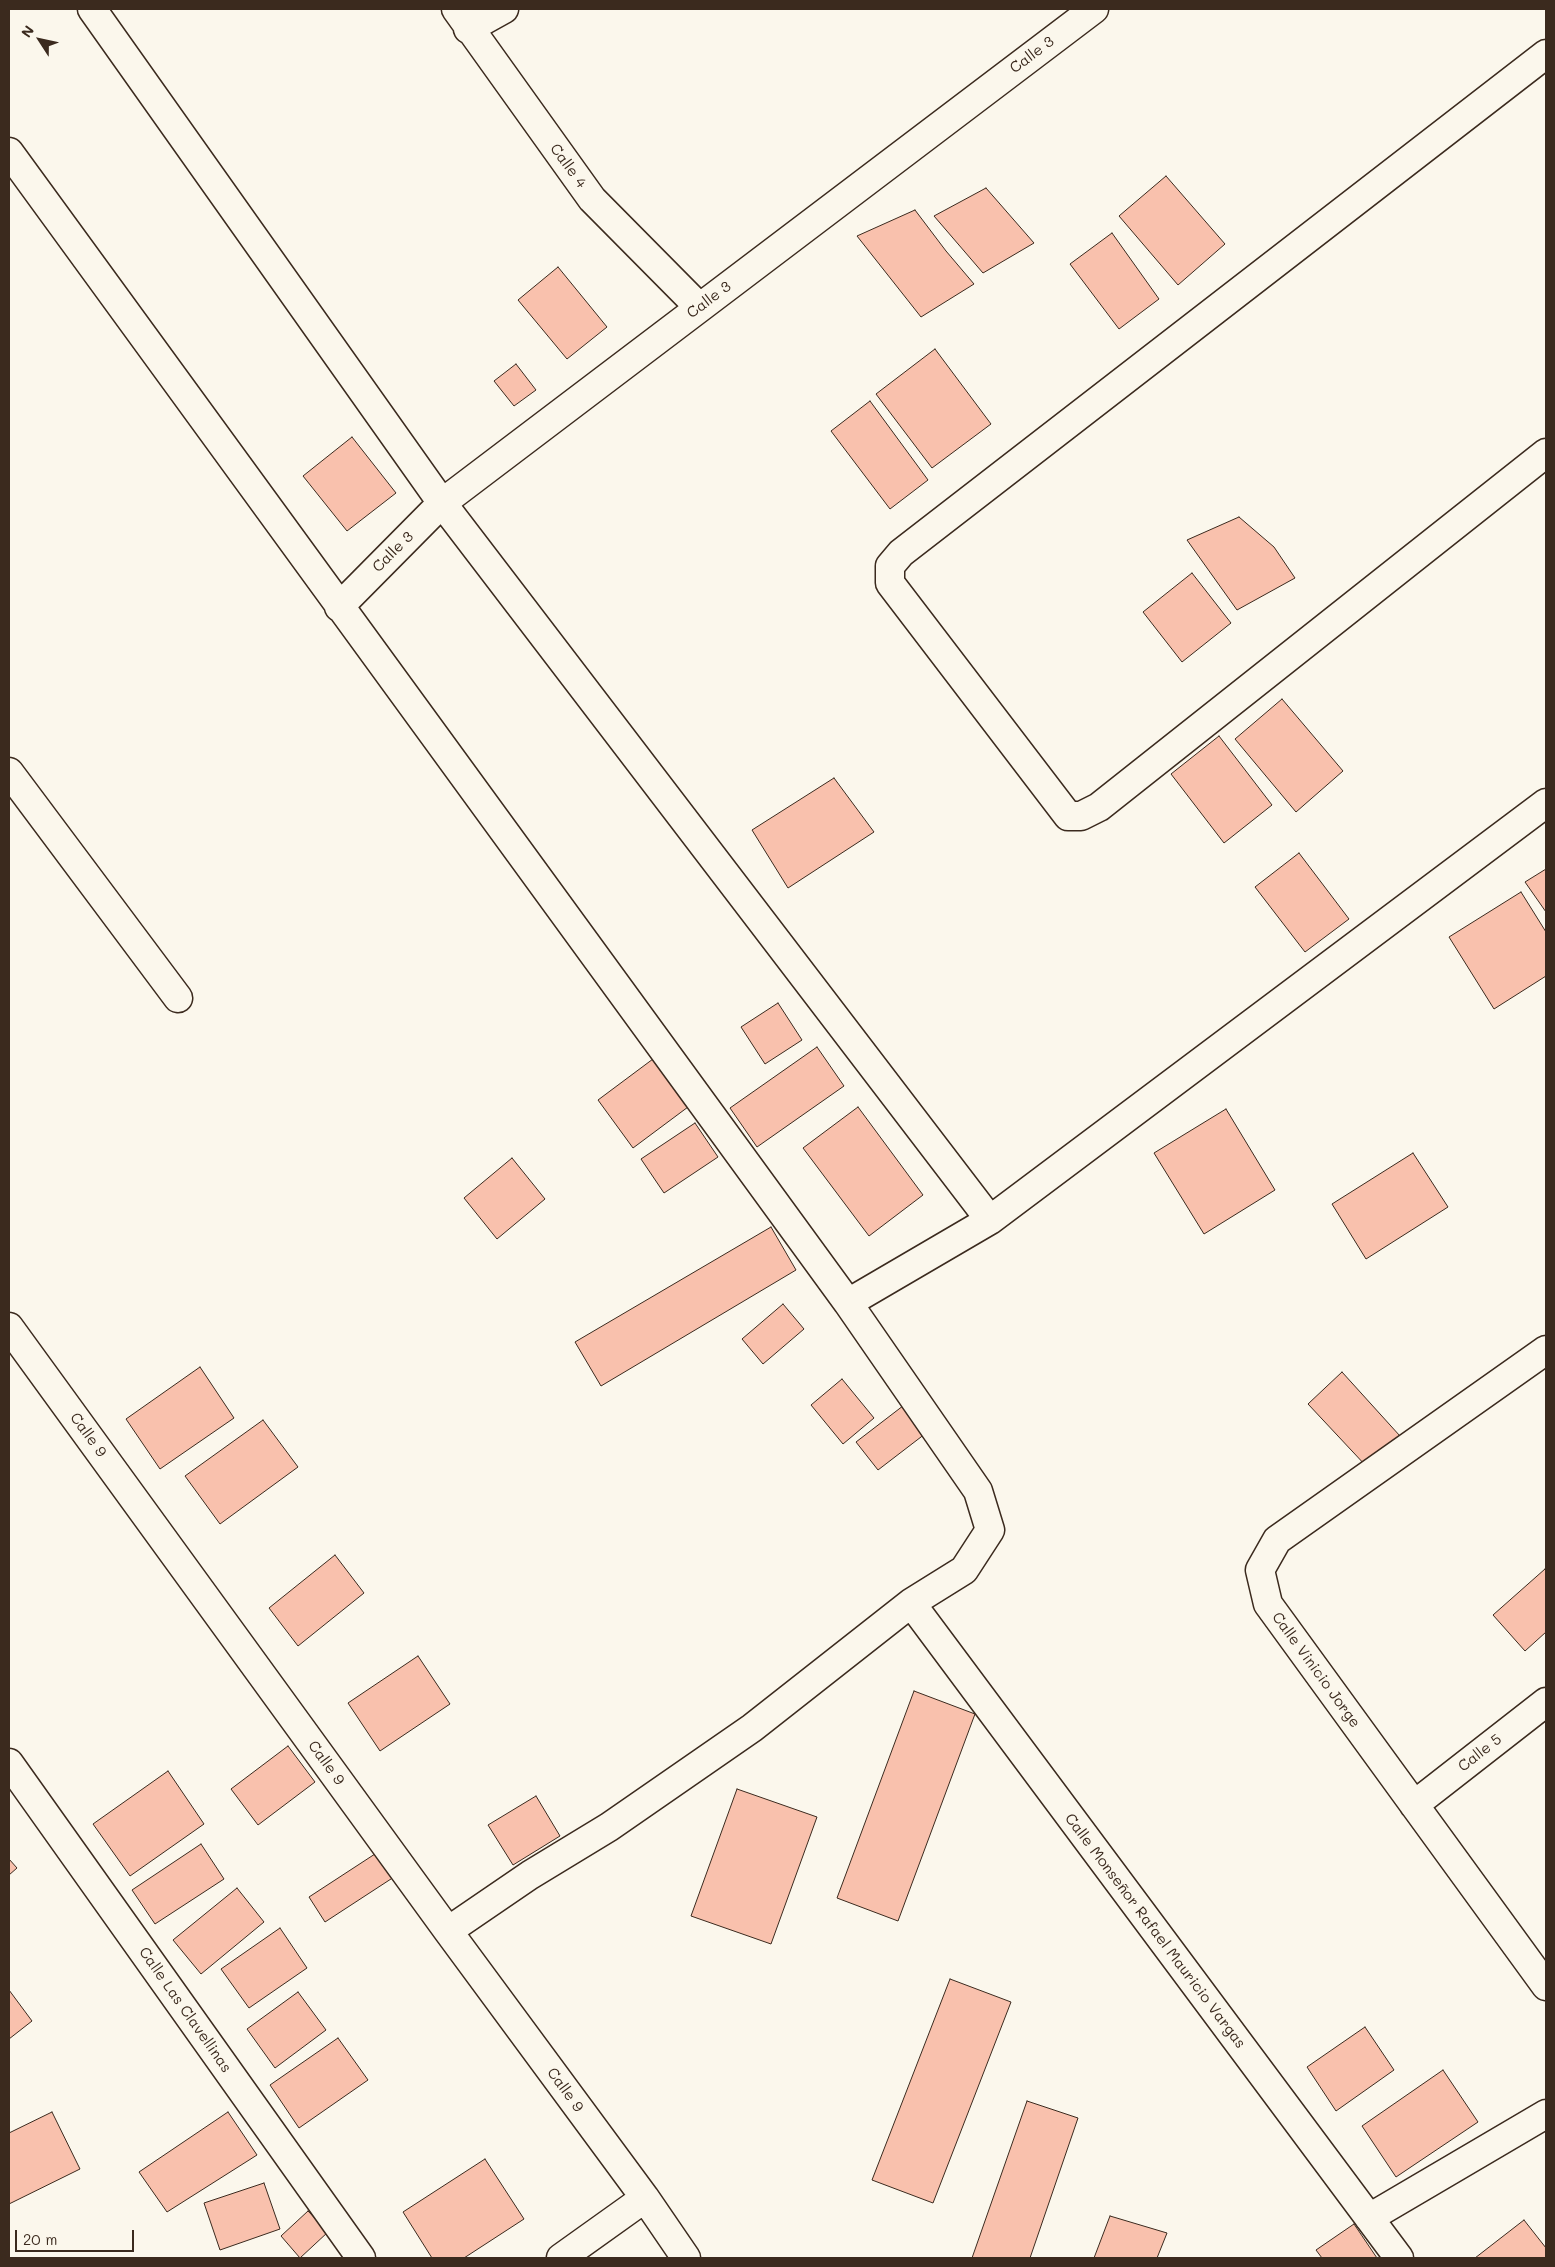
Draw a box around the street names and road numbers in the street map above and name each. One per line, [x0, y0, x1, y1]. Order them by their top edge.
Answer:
street label: Calle 3 [1006, 33, 1058, 77]
street label: Calle 4 [546, 140, 590, 192]
street label: Calle 3 [683, 278, 735, 322]
street label: Calle 3 [369, 528, 417, 576]
street label: Calle 9 [66, 1409, 110, 1461]
street label: Calle Vinicio Jorge [1268, 1609, 1364, 1731]
street label: Calle 5 [1455, 1730, 1505, 1776]
street label: Calle 9 [304, 1737, 348, 1789]
street label: Calle Monseñor Rafael Mauricio Vargas [1061, 1810, 1249, 2052]
street label: Calle Las Clavellinas [135, 1944, 235, 2076]
street label: Calle 9 [543, 2064, 587, 2116]

